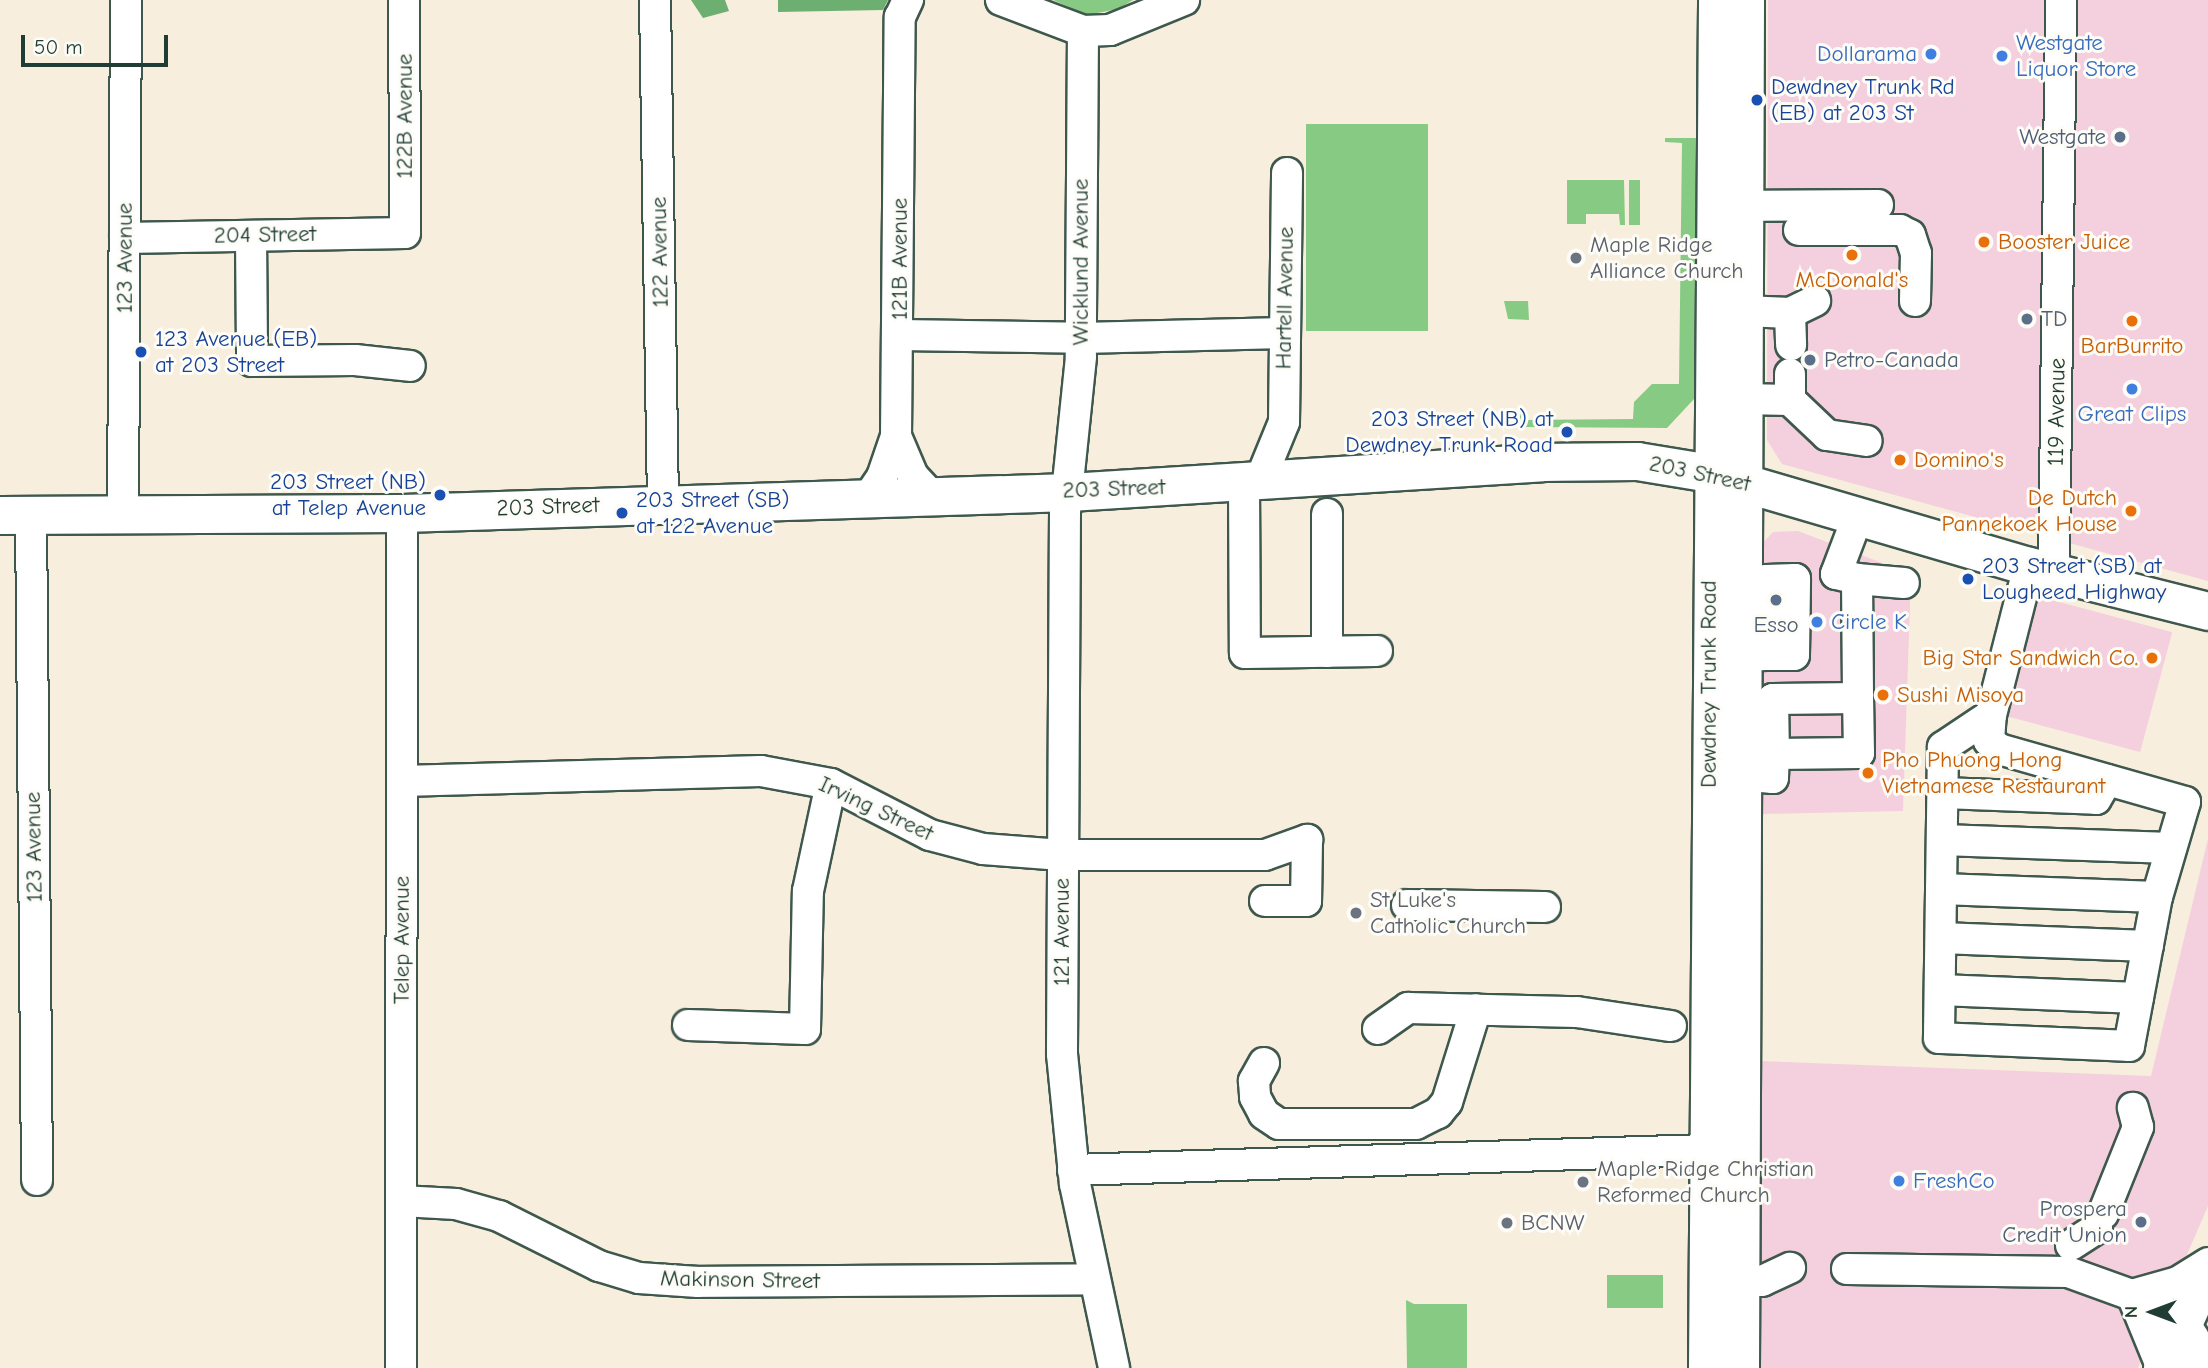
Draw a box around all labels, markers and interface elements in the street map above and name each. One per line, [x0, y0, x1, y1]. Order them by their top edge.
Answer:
scale bar [24, 21, 172, 65]
place label: Westgate Liquor Store [2016, 29, 2136, 83]
text: 50 m [34, 35, 83, 59]
place label: Dollarama [1817, 40, 1917, 68]
marker: Dollarama [1923, 46, 1939, 62]
marker: Westgate Liquor Store [1994, 48, 2010, 64]
street label: 122B Avenue [391, 53, 419, 179]
place label: Dewdney Trunk Rd (EB) at 203 St [1771, 73, 1955, 127]
marker: Dewdney Trunk Rd (EB) at 203 St [1749, 92, 1765, 108]
place label: Westgate [2019, 123, 2106, 151]
marker: Westgate [2112, 129, 2128, 145]
street label: Wicklund Avenue [1067, 179, 1095, 345]
street label: 122 Avenue [645, 196, 675, 308]
street label: 121B Avenue [886, 198, 914, 320]
street label: 123 Avenue [111, 203, 139, 313]
street label: 204 Street [214, 220, 316, 250]
street label: Hartell Avenue [1270, 226, 1300, 370]
place label: Booster Juice [1998, 228, 2130, 256]
place label: Maple Ridge Alliance Church [1590, 231, 1744, 285]
marker: Booster Juice [1976, 234, 1992, 250]
marker: McDonald's [1844, 247, 1860, 263]
marker: Maple Ridge Alliance Church [1568, 250, 1584, 266]
place label: McDonald's [1796, 266, 1908, 294]
place label: TD [2041, 305, 2067, 333]
marker: TD [2019, 311, 2035, 327]
marker: BarBurrito [2124, 313, 2140, 329]
place label: 123 Avenue (EB) at 203 Street [155, 325, 317, 379]
place label: BarBurrito [2081, 332, 2183, 360]
marker: 123 Avenue (EB) at 203 Street [133, 344, 149, 360]
place label: Petro-Canada [1824, 346, 1959, 374]
marker: Petro-Canada [1802, 352, 1818, 368]
street label: 119 Avenue [2042, 358, 2072, 466]
marker: Great Clips [2124, 381, 2140, 397]
place label: Great Clips [2078, 400, 2186, 428]
place label: 203 Street (NB) at Dewdney Trunk Road [1345, 405, 1553, 459]
marker: 203 Street (NB) at Dewdney Trunk Road [1559, 424, 1575, 440]
place label: Domino's [1914, 446, 2004, 474]
street label: 203 Street [1647, 450, 1753, 498]
marker: Domino's [1892, 452, 1908, 468]
place label: 203 Street (NB) at Telep Avenue [270, 468, 426, 522]
street label: 203 Street [1062, 473, 1166, 505]
place label: De Dutch Pannekoek House [1942, 484, 2117, 538]
place label: 203 Street (SB) at 122 Avenue [636, 486, 790, 540]
marker: 203 Street (NB) at Telep Avenue [432, 487, 448, 503]
street label: 203 Street [496, 491, 600, 523]
marker: De Dutch Pannekoek House [2123, 503, 2139, 519]
marker: 203 Street (SB) at 122 Avenue [614, 505, 630, 521]
place label: 203 Street (SB) at Lougheed Highway [1982, 552, 2166, 606]
marker: 203 Street (SB) at Lougheed Highway [1960, 571, 1976, 587]
street label: Dewdney Trunk Road [1695, 580, 1723, 788]
marker: Esso [1768, 592, 1784, 608]
place label: Circle K [1831, 608, 1907, 636]
place label: Esso [1753, 611, 1799, 639]
marker: Circle K [1809, 614, 1825, 630]
place label: Big Star Sandwich Co. [1923, 644, 2138, 672]
marker: Big Star Sandwich Co. [2144, 650, 2160, 666]
place label: Sushi Misoya [1897, 681, 2024, 709]
marker: Sushi Misoya [1875, 687, 1891, 703]
place label: Pho Phuong Hong Vietnamese Restaurant [1882, 746, 2105, 800]
marker: Pho Phuong Hong Vietnamese Restaurant [1860, 765, 1876, 781]
street label: Irving Street [814, 770, 938, 848]
street label: 123 Avenue [19, 792, 49, 902]
street label: Telep Avenue [388, 876, 416, 1004]
street label: 121 Avenue [1048, 878, 1076, 986]
place label: St Luke's Catholic Church [1370, 886, 1526, 940]
marker: St Luke's Catholic Church [1348, 905, 1364, 921]
place label: Maple Ridge Christian Reformed Church [1597, 1155, 1814, 1209]
place label: FreshCo [1913, 1167, 1995, 1195]
marker: FreshCo [1891, 1173, 1907, 1189]
marker: Maple Ridge Christian Reformed Church [1575, 1174, 1591, 1190]
place label: Prospera Credit Union [2002, 1195, 2127, 1249]
place label: BCNW [1521, 1209, 1584, 1237]
marker: Prospera Credit Union [2133, 1214, 2149, 1230]
marker: BCNW [1499, 1215, 1515, 1231]
street label: Makinson Street [660, 1265, 820, 1295]
north arrow [2117, 1277, 2187, 1347]
text: N [2120, 1306, 2142, 1318]

